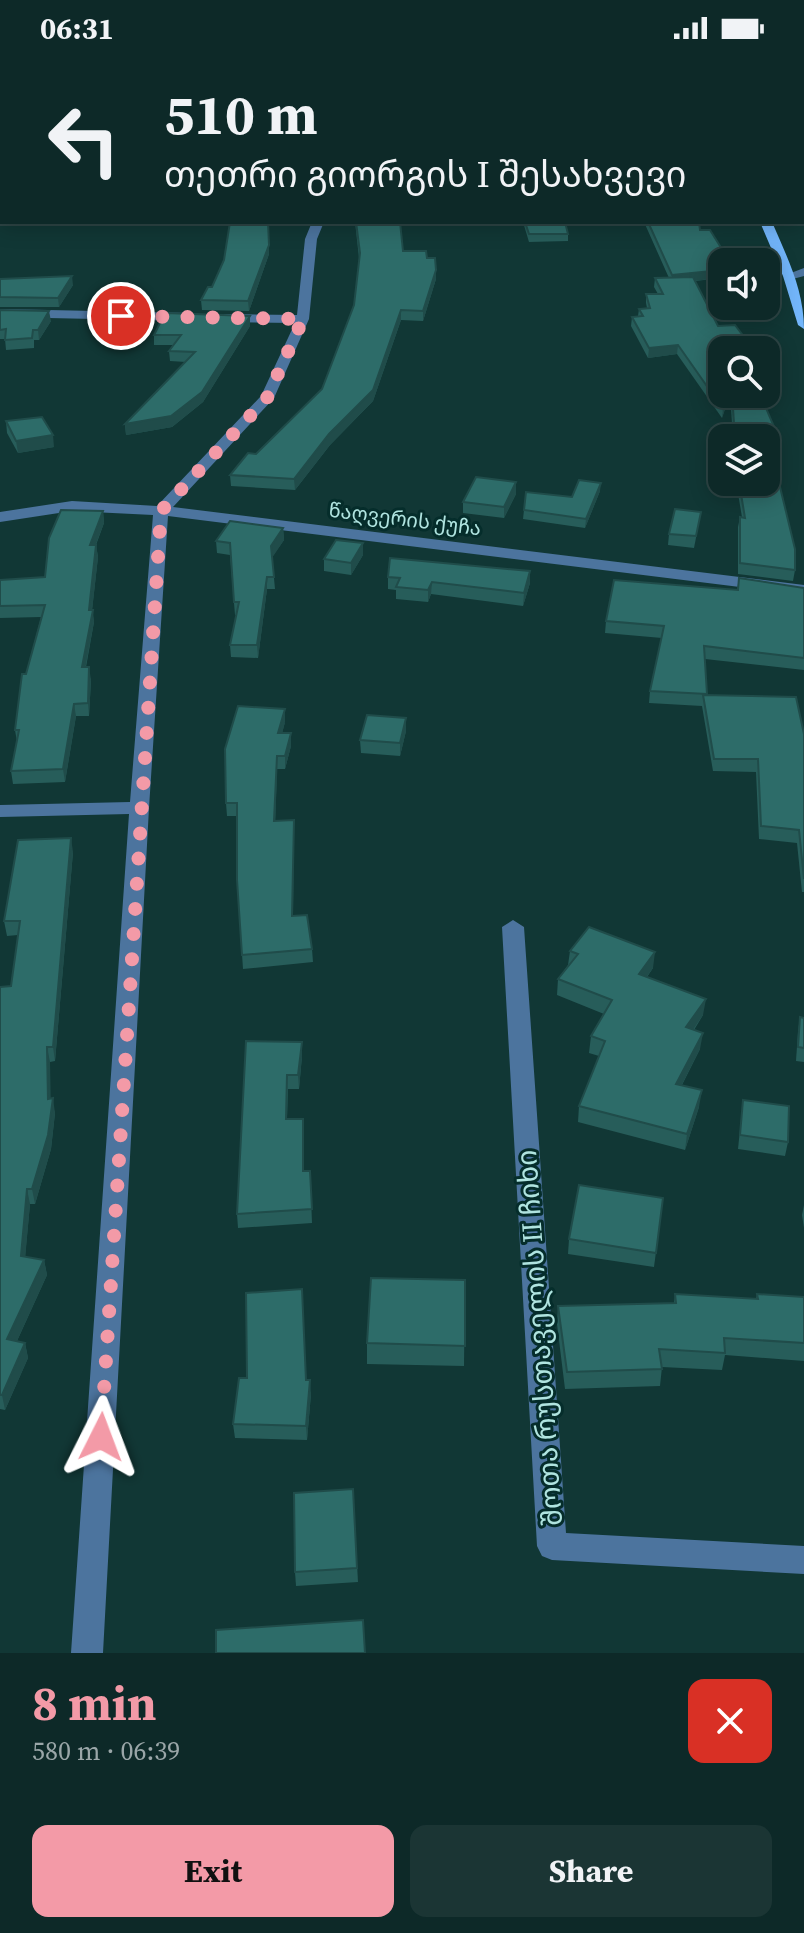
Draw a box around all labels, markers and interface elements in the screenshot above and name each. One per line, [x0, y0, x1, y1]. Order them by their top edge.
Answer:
text: 06:31 [40, 8, 114, 49]
text: 510 m [164, 76, 318, 153]
icon: left [32, 88, 136, 192]
text: თეთრი გიორგის I შესახვევი [164, 150, 686, 199]
map controls [708, 248, 780, 496]
button: sound [708, 248, 780, 320]
pin [87, 282, 155, 350]
icon: arrive [99, 294, 143, 338]
button: search [708, 336, 780, 408]
button: layers [708, 424, 780, 496]
street label: წაღვერის ქუჩა [327, 496, 483, 542]
street label: შოთა რუსთაველის II ჩიხი [507, 1149, 571, 1527]
position arrow [59, 1395, 143, 1479]
text: 8 min [32, 1670, 157, 1736]
button: close [688, 1679, 772, 1763]
text: 580 m · 06:39 [32, 1733, 180, 1769]
button: Exit [32, 1825, 394, 1917]
button: Share [410, 1825, 772, 1917]

